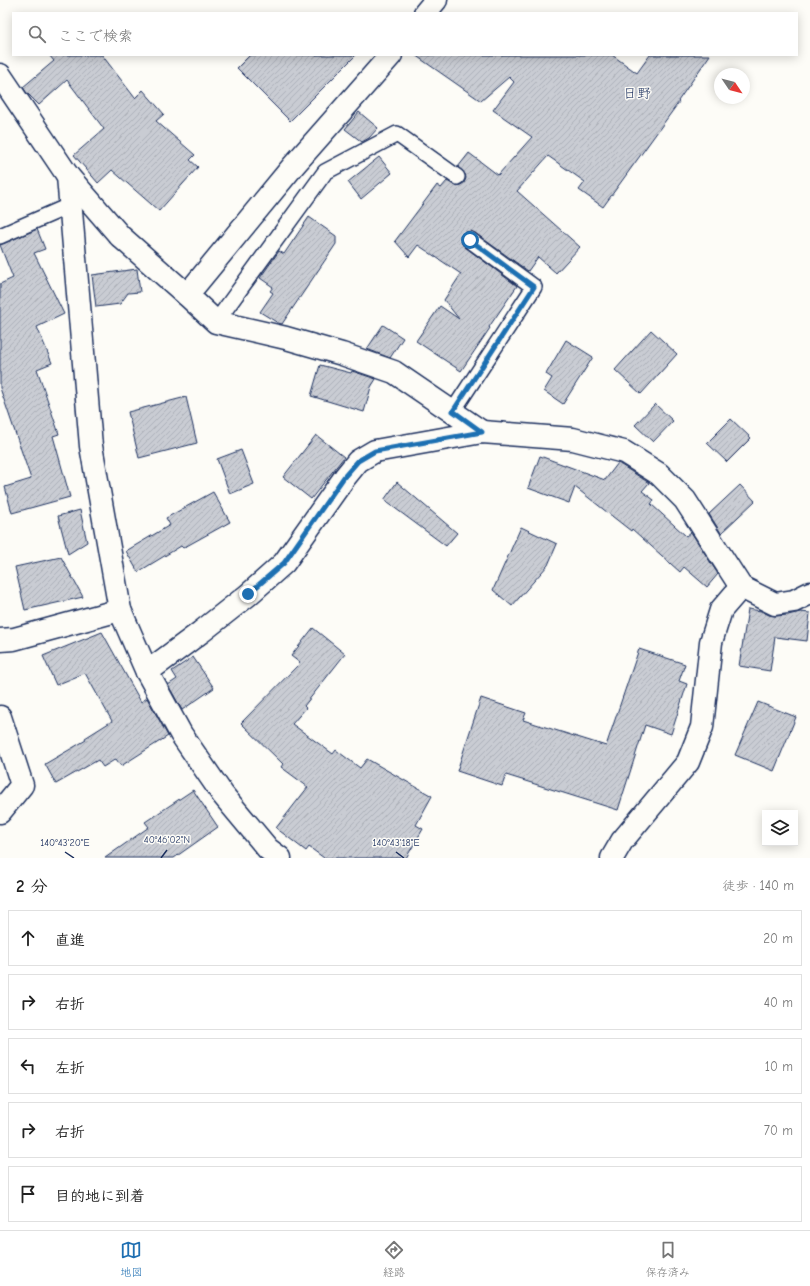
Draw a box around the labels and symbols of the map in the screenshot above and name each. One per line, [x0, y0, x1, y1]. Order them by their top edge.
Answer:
north arrow [714, 68, 750, 104]
district label: 日野 [623, 85, 651, 102]
route start [461, 231, 479, 249]
route end [239, 585, 257, 603]
text: 40°46'02"N [144, 834, 190, 846]
text: 140°43'20"E [40, 837, 90, 849]
text: 140°43'18"E [372, 837, 420, 849]

